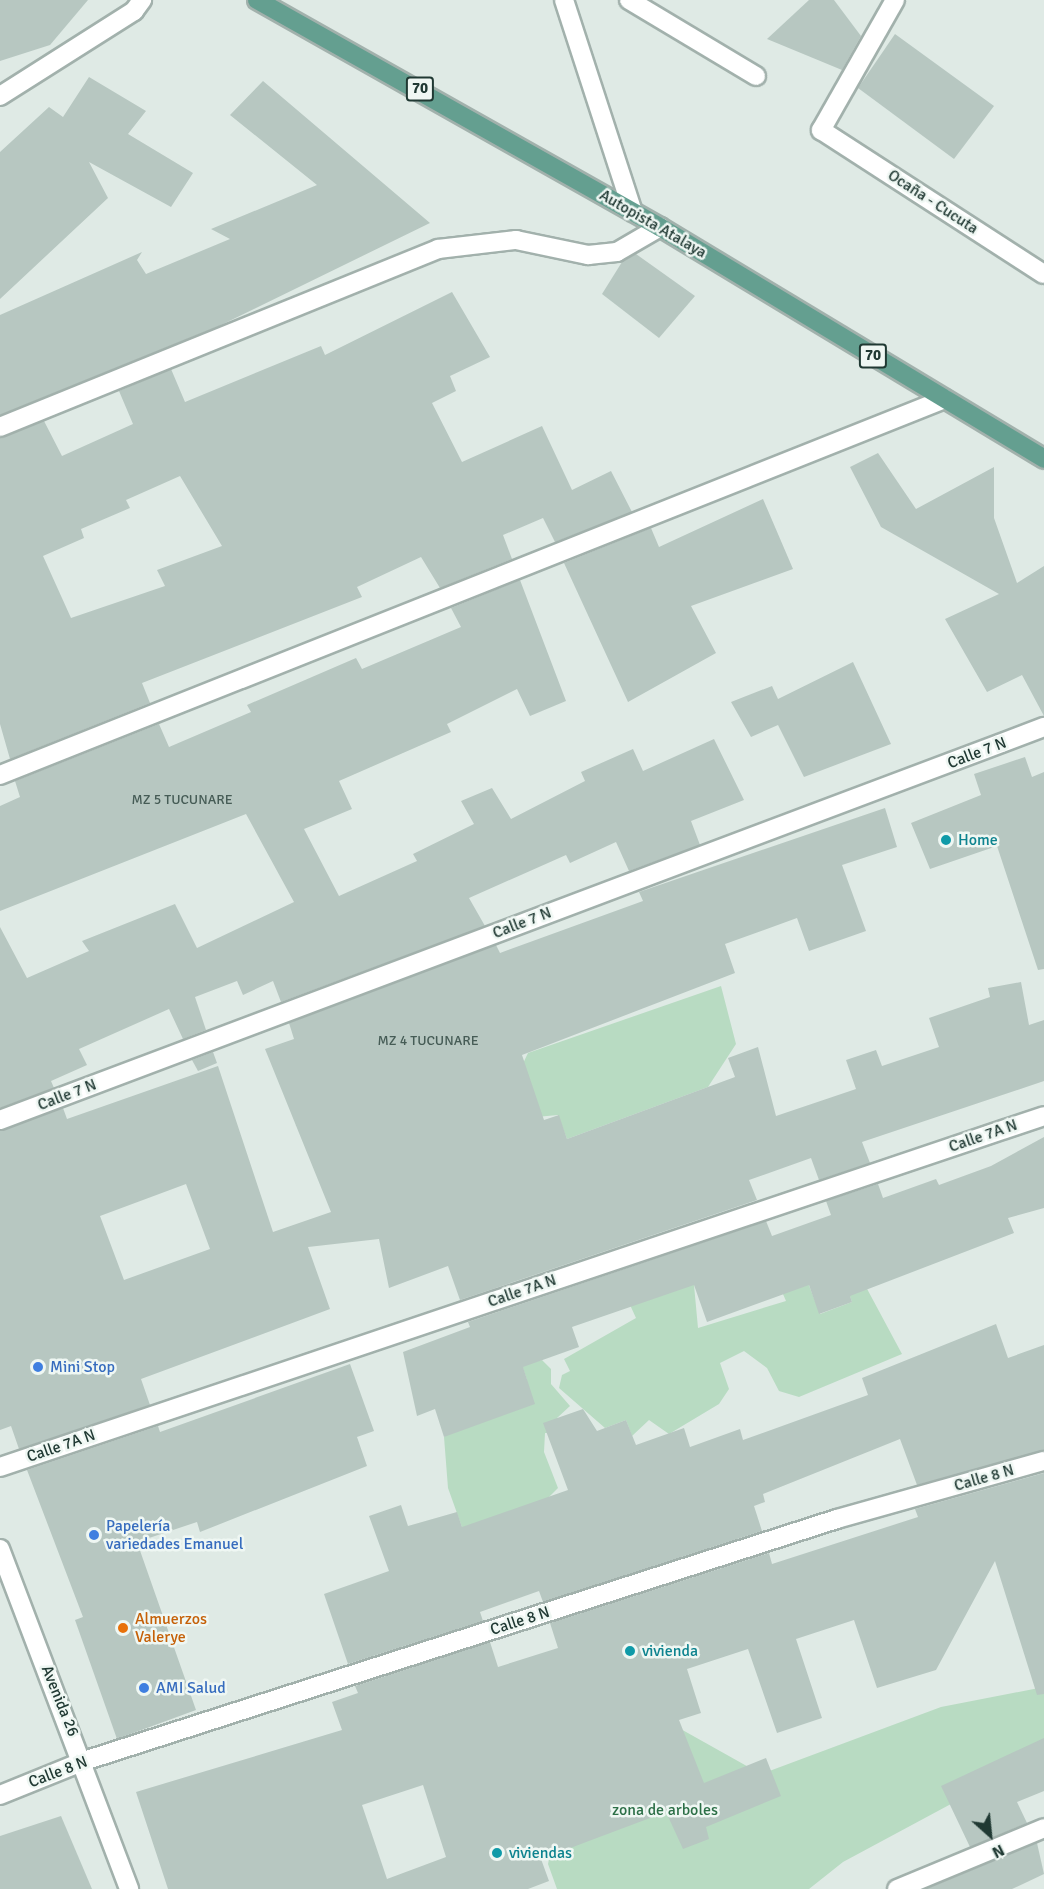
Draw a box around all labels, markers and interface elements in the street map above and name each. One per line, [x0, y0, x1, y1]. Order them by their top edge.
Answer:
road number: 70 [405, 77, 435, 101]
street label: Ocaña - Cucuta [884, 166, 982, 238]
street label: Autopista Atalaya [596, 186, 710, 262]
road number: 70 [858, 344, 888, 368]
street label: Calle 7 N [945, 733, 1009, 773]
house number: MZ 5 TUCUNARE [131, 792, 233, 808]
place label: Home [958, 830, 998, 850]
marker: Home [939, 833, 953, 847]
street label: Calle 7 N [490, 903, 554, 943]
house number: MZ 4 TUCUNARE [377, 1033, 479, 1049]
street label: Calle 7 N [35, 1075, 99, 1115]
street label: Calle 7A N [946, 1115, 1020, 1157]
street label: Calle 7A N [485, 1270, 559, 1312]
place label: Mini Stop [50, 1357, 115, 1377]
marker: Mini Stop [31, 1360, 45, 1374]
street label: Calle 7A N [24, 1425, 98, 1467]
street label: Calle 8 N [952, 1460, 1016, 1496]
place label: Papelería variedades Emanuel [106, 1516, 243, 1554]
marker: Papelería variedades Emanuel [87, 1528, 101, 1542]
street label: Calle 8 N [488, 1602, 552, 1640]
place label: Almuerzos Valerye [135, 1609, 207, 1647]
marker: Almuerzos Valerye [116, 1621, 130, 1635]
place label: vivienda [642, 1641, 698, 1661]
marker: vivienda [623, 1644, 637, 1658]
street label: Avenida 26 [37, 1663, 83, 1739]
place label: AMI Salud [156, 1678, 226, 1698]
marker: AMI Salud [137, 1681, 151, 1695]
street label: Calle 8 N [26, 1752, 90, 1792]
park label: zona de arboles [612, 1800, 718, 1820]
north arrow [960, 1805, 1020, 1865]
text: N [989, 1840, 1008, 1862]
place label: viviendas [509, 1843, 572, 1863]
marker: viviendas [490, 1846, 504, 1860]

